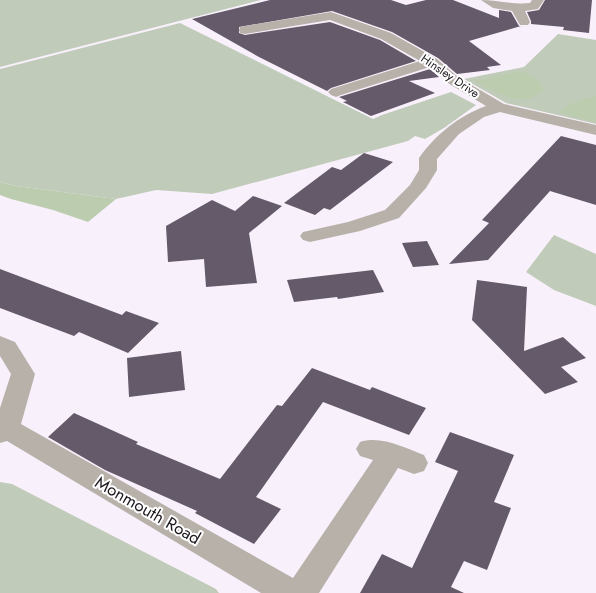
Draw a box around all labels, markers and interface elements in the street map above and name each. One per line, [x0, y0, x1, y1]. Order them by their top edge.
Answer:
street label: Hinsley Drive [417, 50, 483, 102]
street label: Monmouth Road [91, 470, 205, 550]

